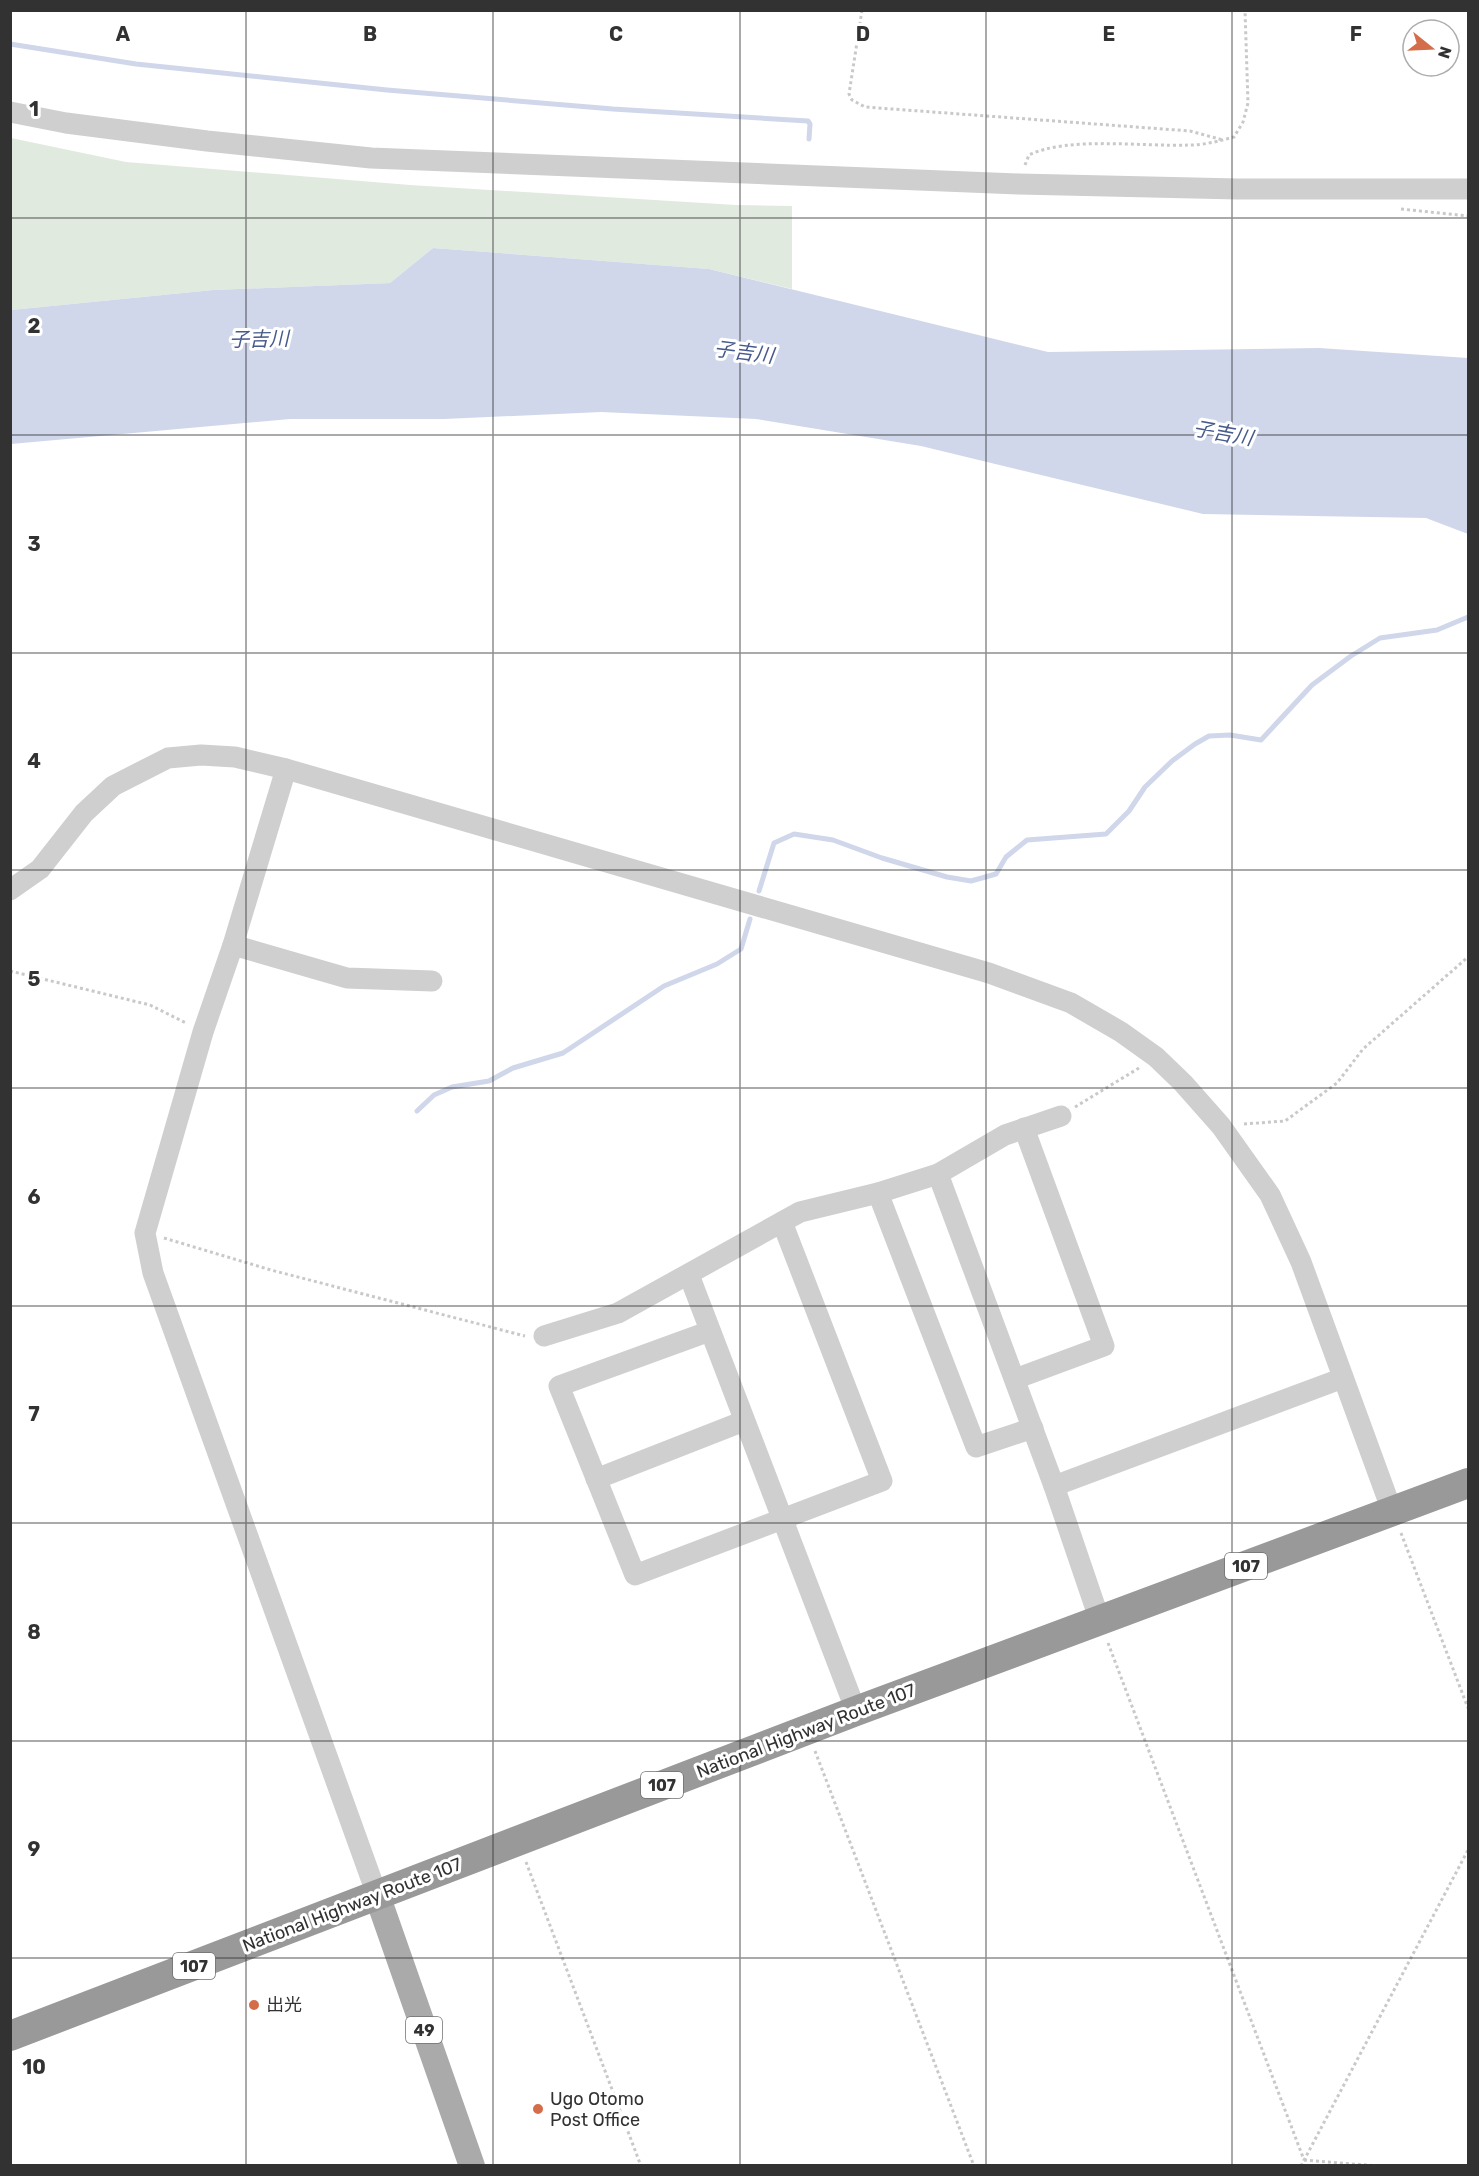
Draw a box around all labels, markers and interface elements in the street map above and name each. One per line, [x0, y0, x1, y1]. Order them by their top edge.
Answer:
north arrow [1401, 18, 1461, 78]
text: A [116, 22, 131, 46]
text: B [363, 22, 377, 46]
text: C [609, 22, 623, 46]
text: D [856, 22, 870, 46]
text: E [1103, 22, 1115, 46]
text: F [1350, 22, 1362, 46]
text: N [1434, 44, 1456, 61]
text: 1 [29, 97, 39, 121]
text: 2 [28, 314, 41, 338]
water label: 子吉川 [229, 326, 291, 352]
water label: 子吉川 [713, 336, 777, 368]
water label: 子吉川 [1191, 416, 1257, 450]
text: 3 [27, 532, 41, 556]
text: 4 [27, 749, 41, 773]
text: 5 [28, 967, 41, 991]
text: 6 [27, 1185, 41, 1209]
text: 7 [28, 1402, 40, 1426]
road number: 107 [1225, 1553, 1267, 1579]
text: 8 [27, 1620, 41, 1644]
street label: National Highway Route 107 [693, 1679, 919, 1783]
road number: 107 [641, 1772, 683, 1798]
text: 9 [28, 1837, 41, 1861]
street label: National Highway Route 107 [239, 1853, 465, 1957]
road number: 107 [173, 1953, 215, 1979]
place label: 出光 [266, 1994, 302, 2016]
marker: 出光 [247, 1998, 261, 2012]
road number: 49 [406, 2017, 442, 2043]
text: 10 [22, 2055, 46, 2079]
place label: Ugo Otomo Post Office [550, 2088, 644, 2131]
marker: Ugo Otomo Post Office [531, 2102, 545, 2116]

